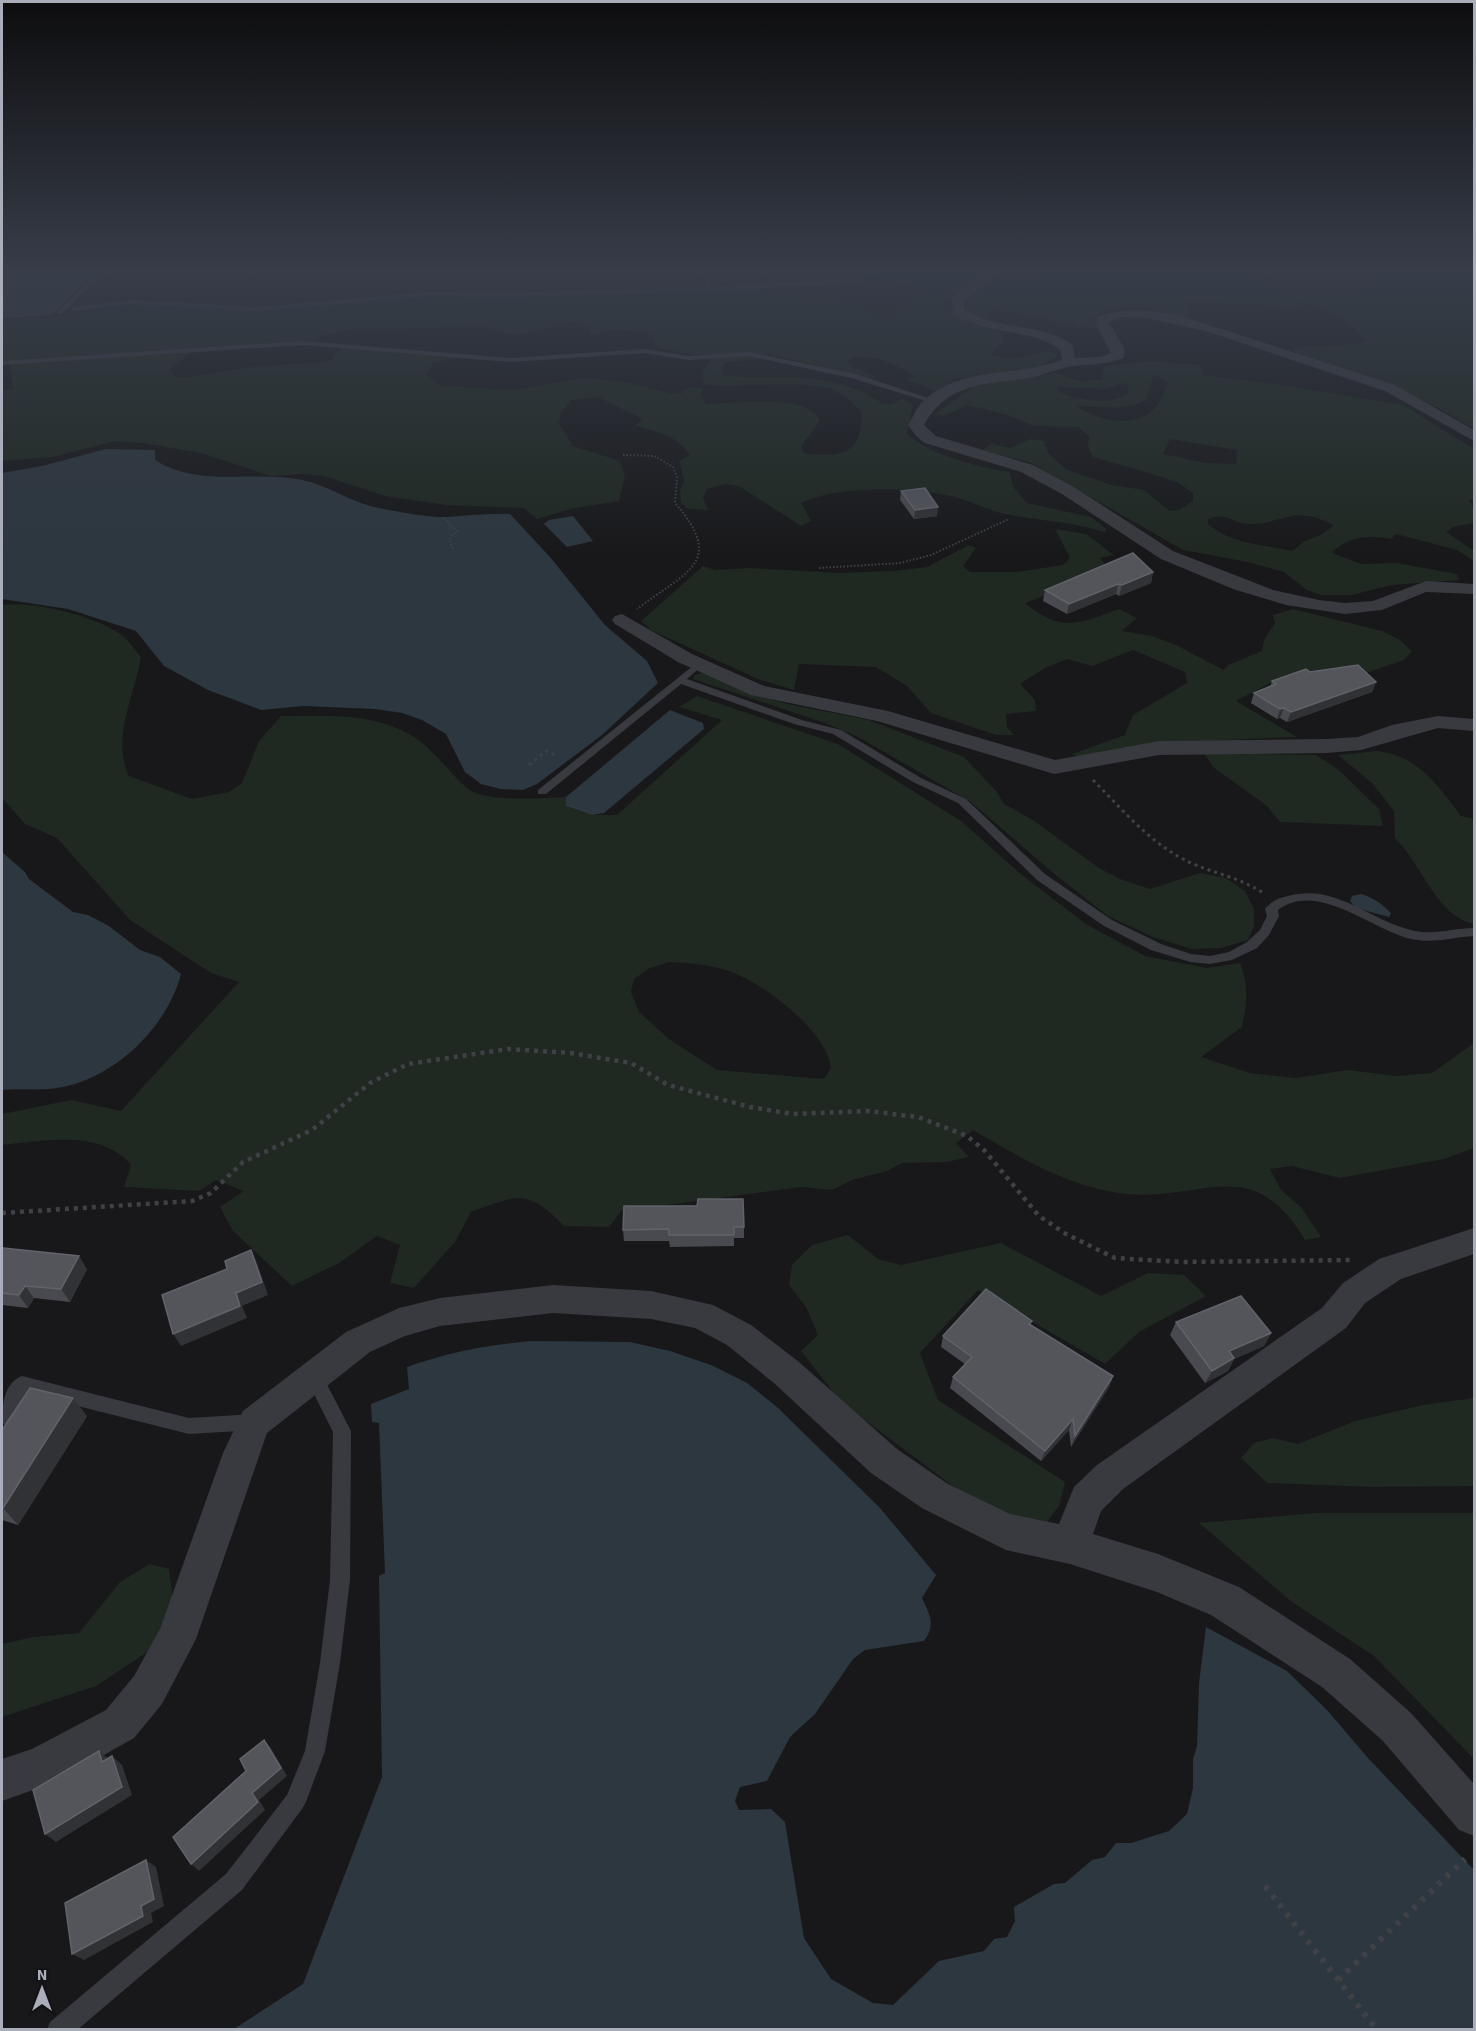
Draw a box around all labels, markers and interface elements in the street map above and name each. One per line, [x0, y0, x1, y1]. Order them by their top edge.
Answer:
north arrow [12, 1959, 72, 2019]
text: N [37, 1964, 47, 1986]

